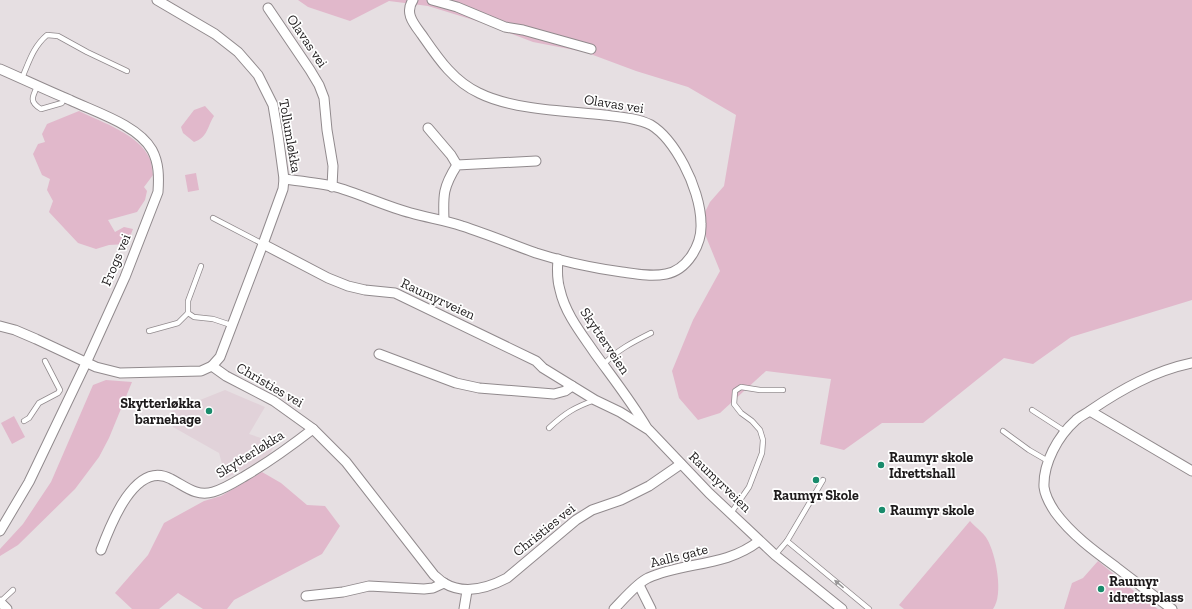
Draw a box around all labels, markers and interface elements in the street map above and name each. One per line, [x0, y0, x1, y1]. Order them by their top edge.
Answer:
street label: Olavas vei [283, 11, 331, 71]
street label: Olavas vei [583, 91, 645, 117]
street label: Tollumløkka [275, 98, 305, 174]
street label: Frogs vei [97, 231, 135, 289]
street label: Raumyrveien [398, 274, 478, 324]
street label: Skytterveien [576, 304, 634, 378]
street label: Christies vei [233, 359, 307, 411]
place label: Skytterløkka barnehage [120, 395, 201, 428]
marker: Skytterløkka barnehage [204, 406, 214, 416]
street label: Skytterløkka [213, 426, 287, 482]
street label: Raumyrveien [685, 448, 755, 516]
place label: Raumyr skole Idrettshall [889, 449, 974, 482]
marker: Raumyr skole Idrettshall [876, 460, 886, 470]
marker: Raumyr Skole [811, 475, 821, 485]
place label: Raumyr Skole [773, 487, 859, 504]
street label: Christies vei [510, 500, 579, 560]
place label: Raumyr skole [890, 502, 975, 519]
marker: Raumyr skole [877, 505, 887, 515]
street label: Aalls gate [648, 541, 710, 571]
place label: Raumyr idrettsplass [1109, 573, 1184, 606]
one-way arrow [833, 580, 844, 589]
marker: Raumyr idrettsplass [1096, 584, 1106, 594]

